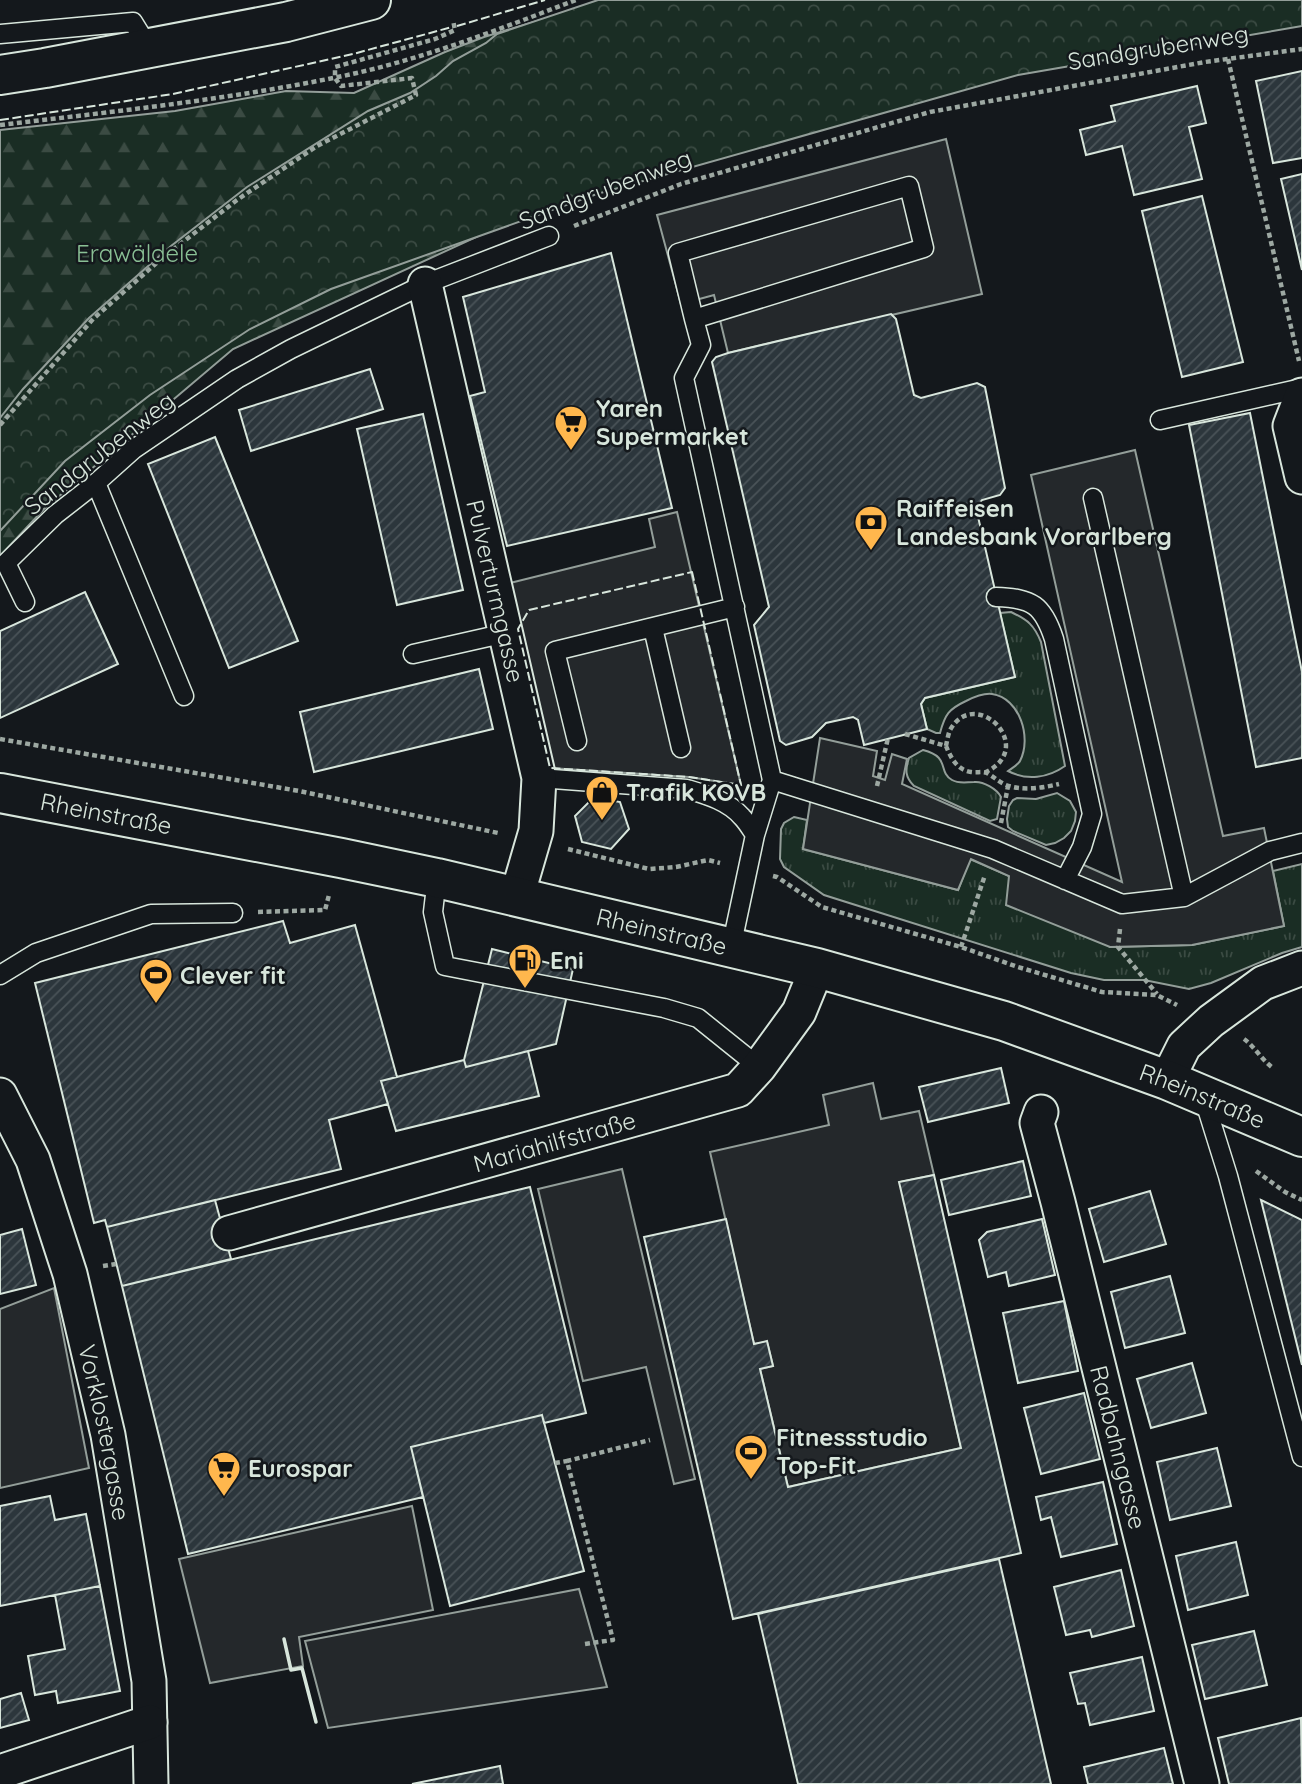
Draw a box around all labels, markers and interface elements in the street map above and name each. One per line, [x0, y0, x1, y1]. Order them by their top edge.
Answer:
street label: Sandgrubenweg [1065, 18, 1251, 76]
street label: Sandgrubenweg [514, 142, 696, 236]
park label: Erawäldele [76, 238, 198, 268]
street label: Sandgrubenweg [18, 385, 180, 521]
place label: Yaren Supermarket [596, 393, 749, 451]
supermarket icon: Yaren Supermarket [552, 403, 590, 452]
place label: Raiffeisen Landesbank Vorarlberg [896, 493, 1172, 551]
street label: Pulverturmgasse [460, 497, 531, 685]
bank icon: Raiffeisen Landesbank Vorarlberg [852, 503, 890, 552]
shop icon: Trafik KOVB [583, 773, 621, 822]
place label: Trafik KOVB [626, 777, 766, 807]
street label: Rheinstraße [38, 786, 174, 840]
street label: Rheinstraße [593, 901, 730, 961]
fuel station icon: Eni [506, 941, 544, 990]
place label: Eni [550, 945, 584, 975]
sports icon: Clever fit [137, 956, 175, 1005]
place label: Clever fit [180, 960, 286, 990]
street label: Rheinstraße [1135, 1056, 1270, 1135]
street label: Mariahilfstraße [470, 1105, 639, 1179]
street label: Vorklostergasse [72, 1341, 137, 1523]
street label: Radbahngasse [1084, 1362, 1153, 1532]
place label: Fitnessstudio Top-Fit [776, 1422, 928, 1480]
sports icon: Fitnessstudio Top-Fit [732, 1432, 770, 1481]
supermarket icon: Eurospar [205, 1449, 243, 1498]
place label: Eurospar [248, 1453, 353, 1483]

